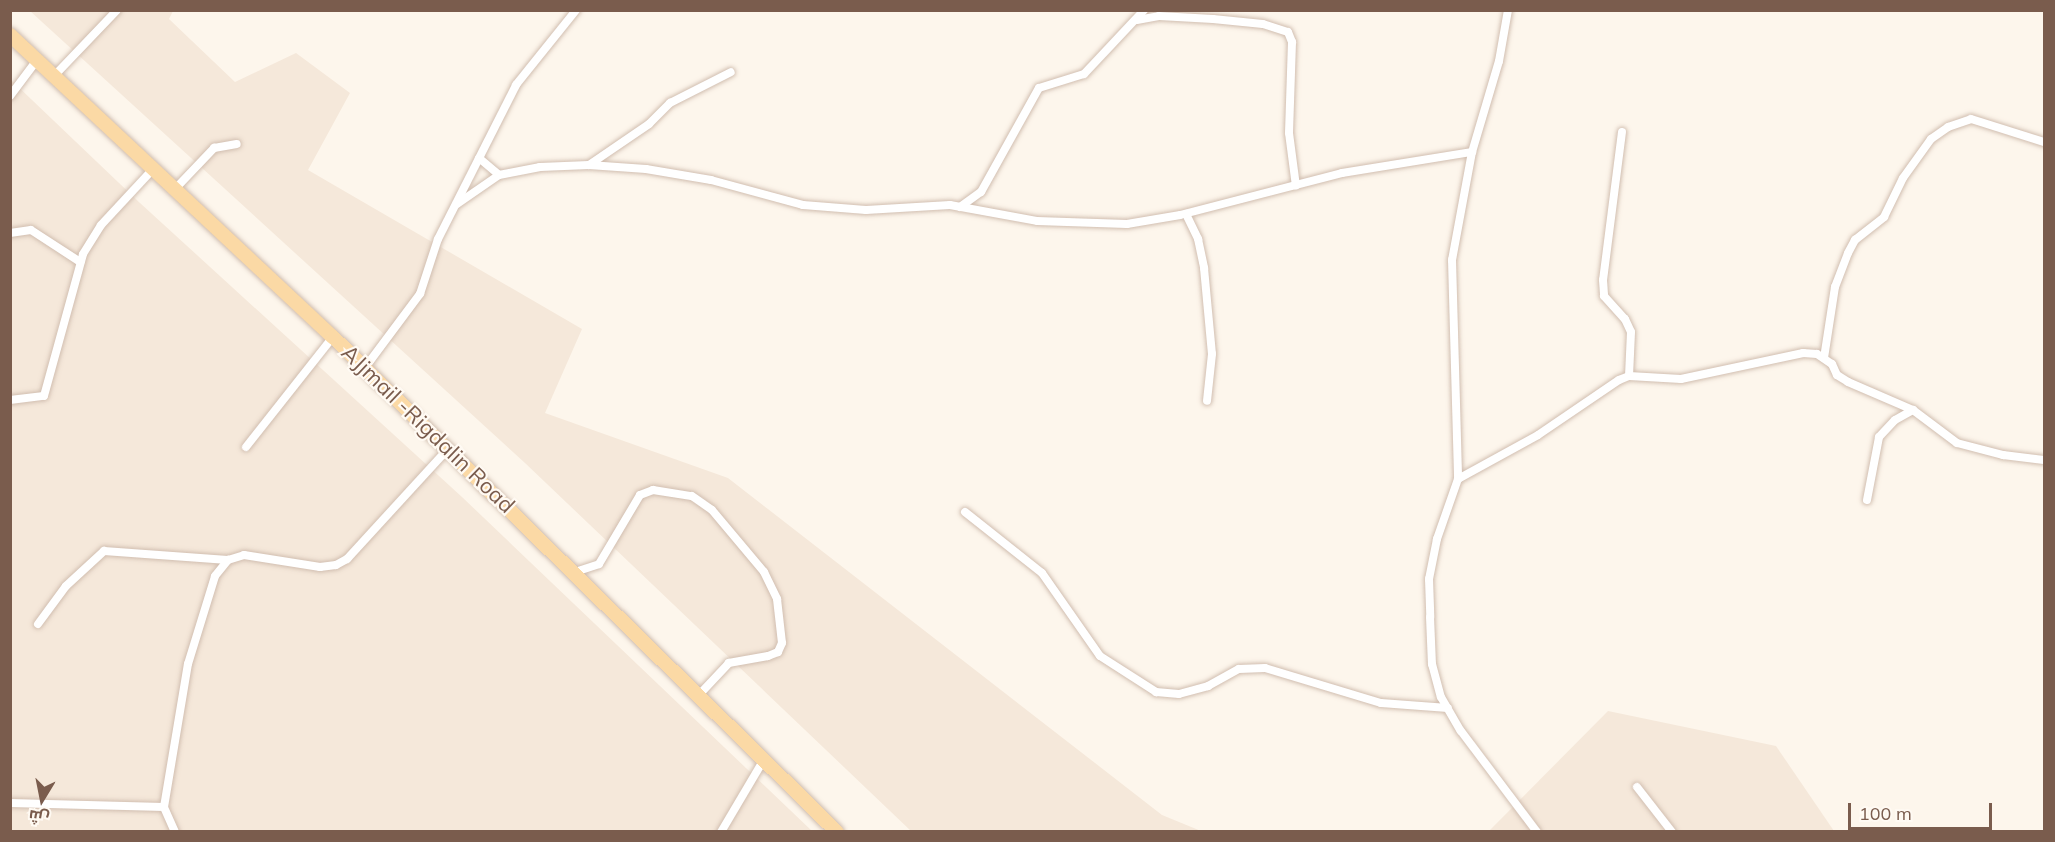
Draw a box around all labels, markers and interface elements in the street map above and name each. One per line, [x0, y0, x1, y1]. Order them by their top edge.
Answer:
street label: AJjmail -Rigdalin Road [336, 339, 520, 519]
north arrow [12, 770, 72, 830]
scale bar [1851, 791, 1995, 829]
text: 100 m [1859, 802, 1912, 825]
text: ش [27, 806, 51, 829]

